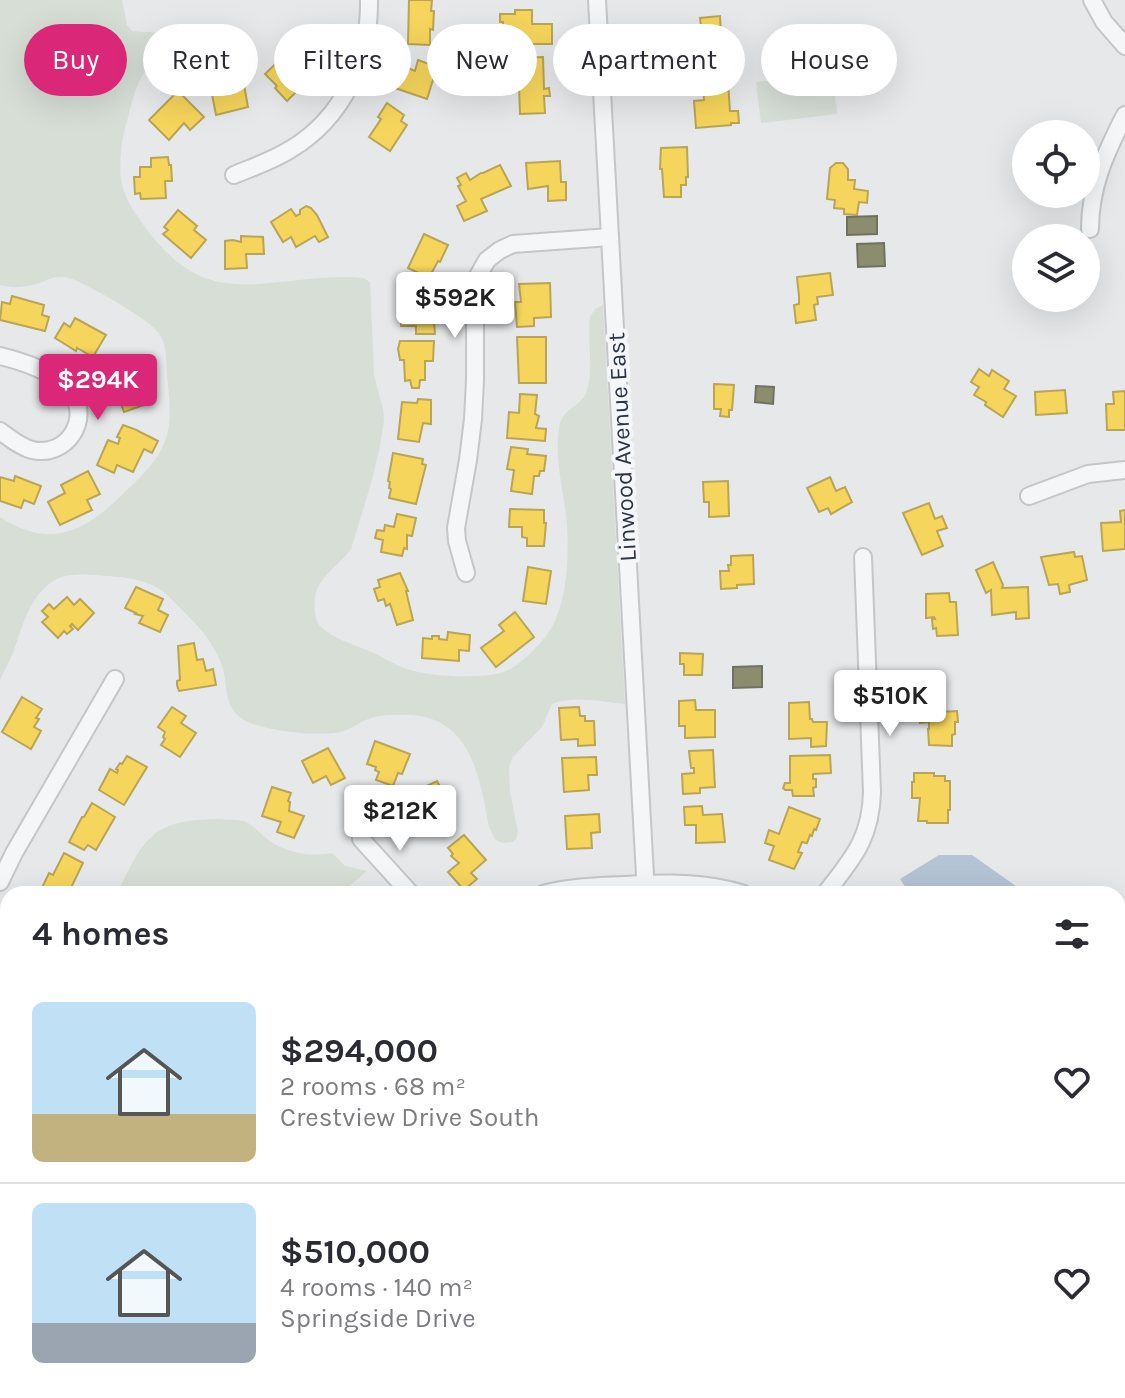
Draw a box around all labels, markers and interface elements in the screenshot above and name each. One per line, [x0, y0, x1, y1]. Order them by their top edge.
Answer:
chip: Buy [24, 24, 127, 96]
chip: Rent [143, 24, 258, 96]
chip: Filters [274, 24, 411, 96]
chip: New [427, 24, 537, 96]
chip: Apartment [553, 24, 745, 96]
chip: House [761, 24, 897, 96]
map controls [1012, 120, 1100, 312]
button: locate [1012, 120, 1100, 208]
button: layers [1012, 224, 1100, 312]
pin: $592K [399, 272, 511, 340]
text: $592K [414, 282, 496, 313]
street label: Linwood Avenue East [602, 332, 642, 562]
pin: $294K [42, 354, 154, 422]
text: $294K [57, 364, 139, 395]
pin: $510K [834, 670, 946, 738]
text: $510K [852, 680, 928, 711]
pin: $212K [344, 785, 456, 853]
text: $212K [362, 795, 438, 826]
icon: filters [1050, 912, 1094, 956]
text: 4 homes [32, 914, 169, 954]
text: $294,000 [280, 1031, 438, 1071]
icon: home [96, 1034, 192, 1130]
icon: heart [1050, 1060, 1094, 1104]
text: 2 rooms · 68 m² [280, 1071, 466, 1102]
text: Crestview Drive South [280, 1102, 539, 1133]
text: $510,000 [280, 1232, 430, 1272]
icon: home [96, 1235, 192, 1331]
icon: heart [1050, 1261, 1094, 1305]
text: 4 rooms · 140 m² [280, 1272, 473, 1303]
text: Springside Drive [280, 1303, 476, 1334]

